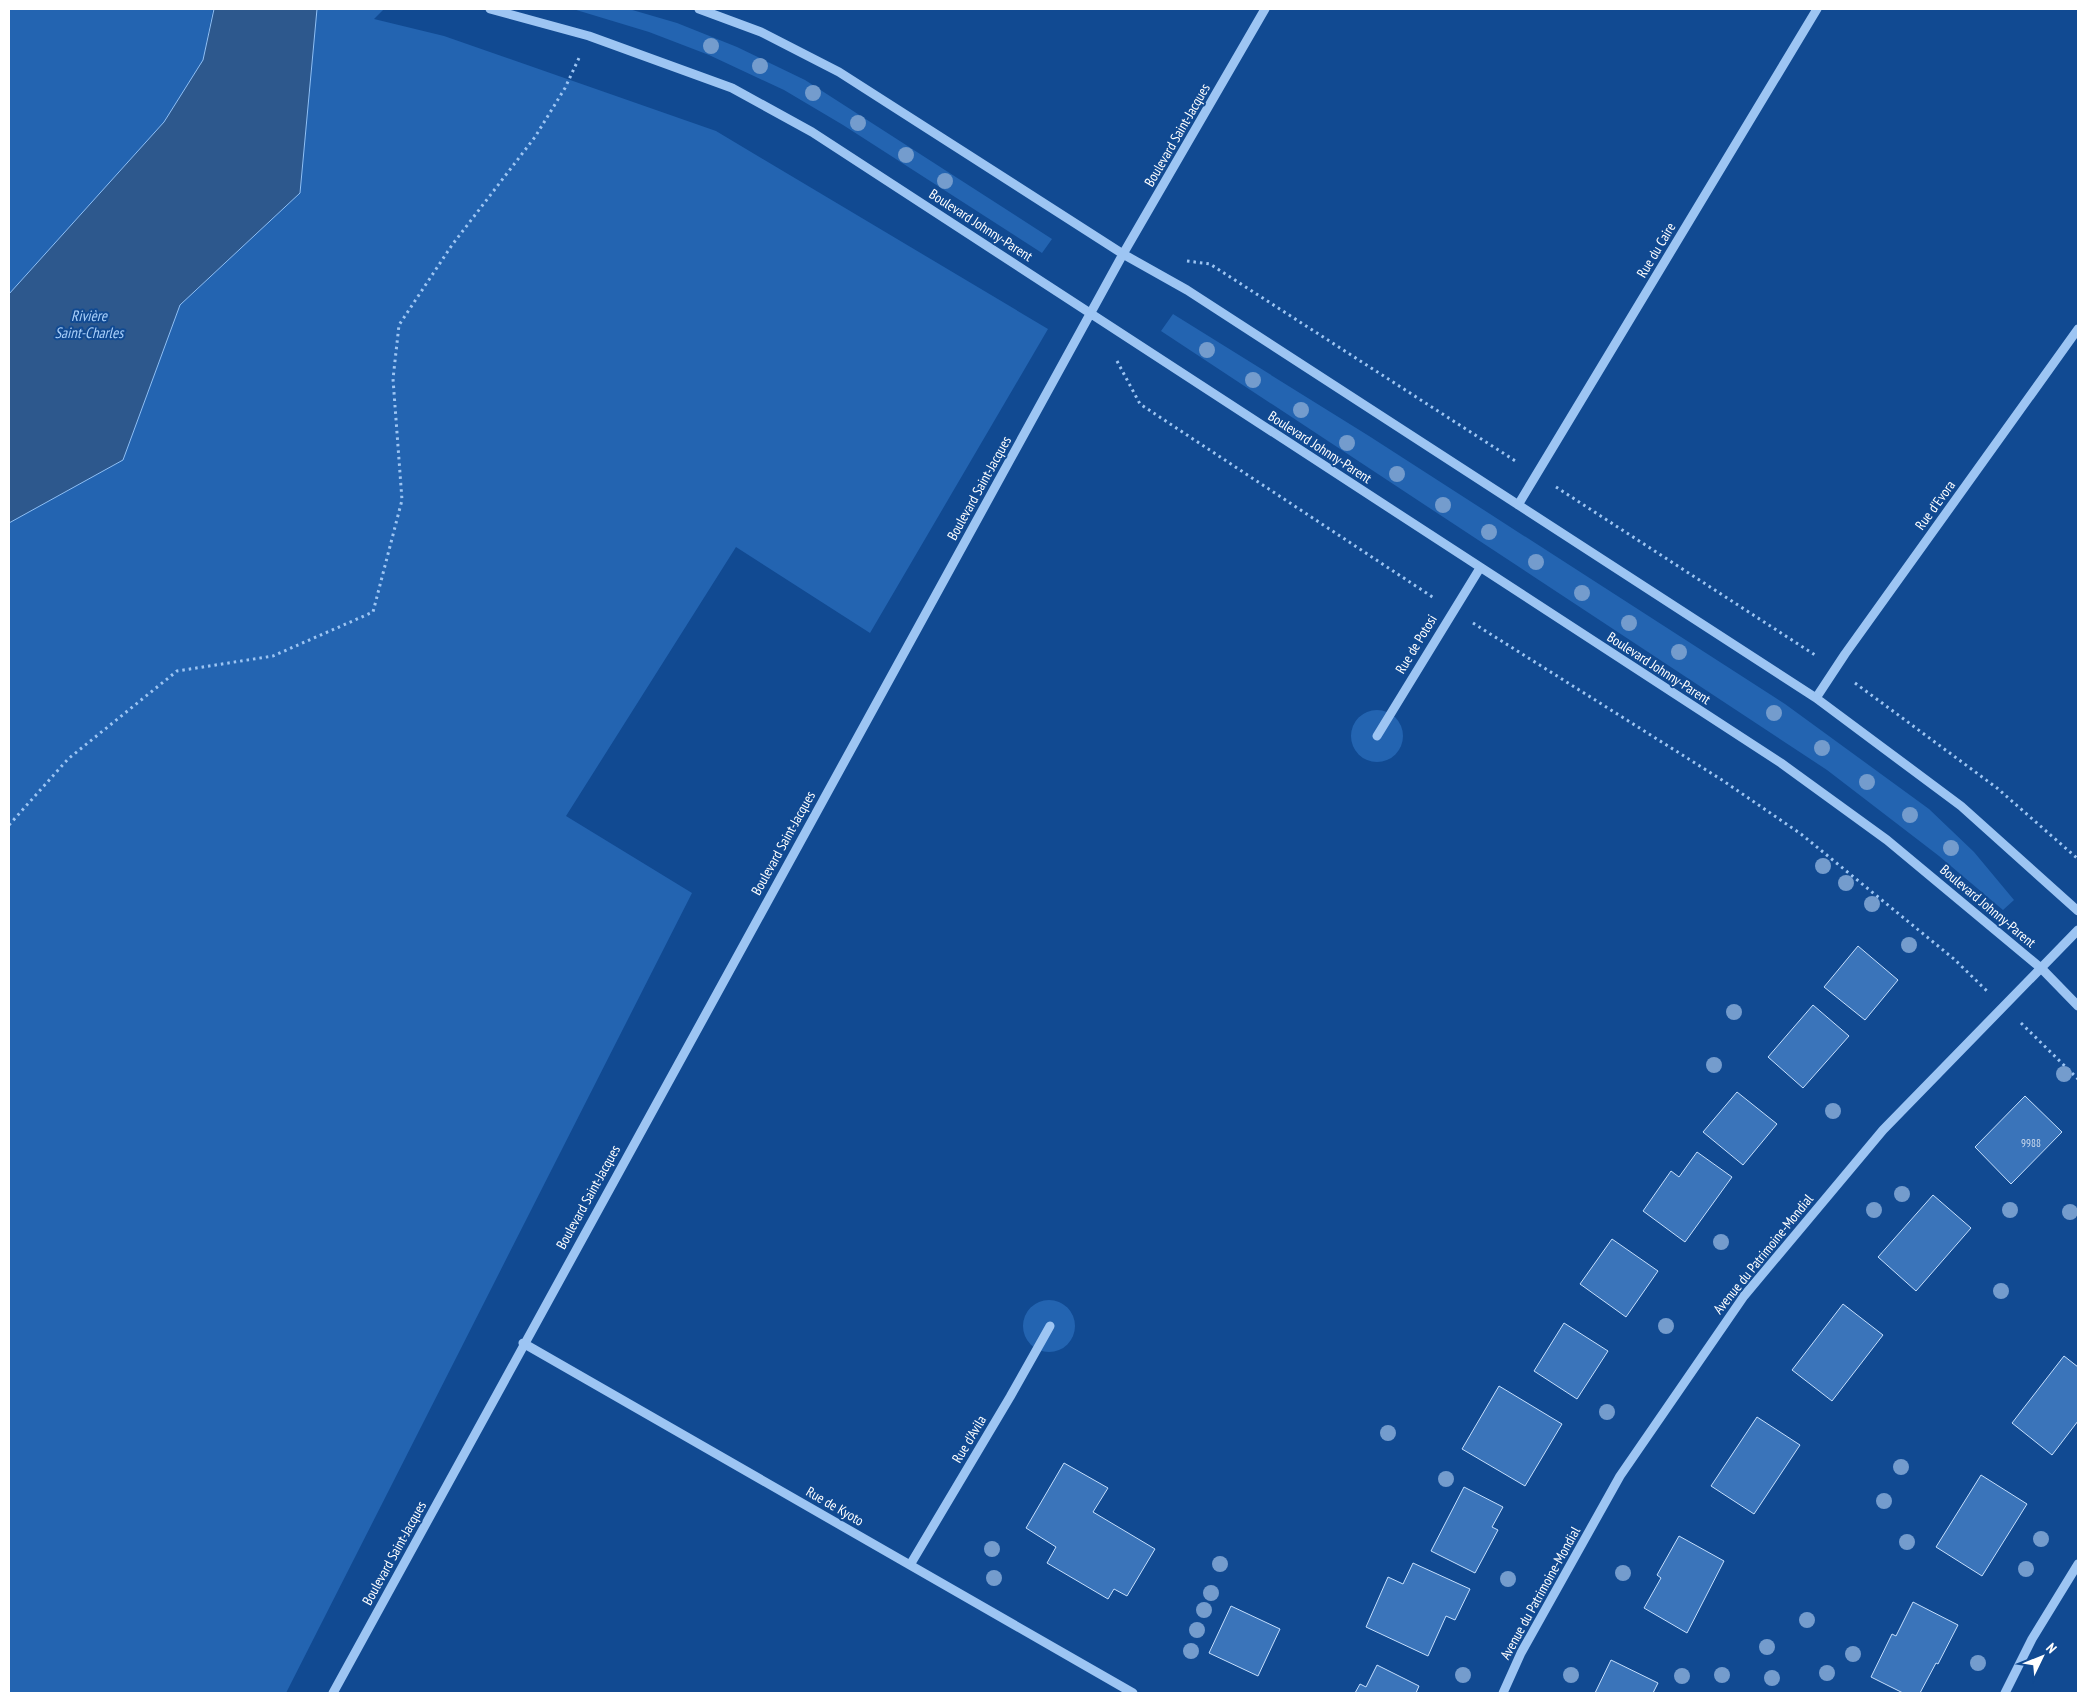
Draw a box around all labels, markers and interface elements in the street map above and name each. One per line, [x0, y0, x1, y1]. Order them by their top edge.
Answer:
street label: Boulevard Saint-Jacques [1140, 80, 1214, 190]
street label: Boulevard Johnny-Parent [926, 185, 1036, 265]
street label: Rue du Caire [1633, 219, 1680, 281]
water label: Rivière Saint-Charles [55, 306, 125, 342]
street label: Boulevard Johnny-Parent [1265, 407, 1375, 487]
street label: Boulevard Saint-Jacques [943, 433, 1015, 543]
street label: Rue d'Evora [1911, 477, 1959, 533]
street label: Rue de Potosi [1391, 611, 1441, 677]
street label: Boulevard Johnny-Parent [1604, 628, 1714, 708]
street label: Boulevard Saint-Jacques [747, 788, 819, 898]
street label: Boulevard Johnny-Parent [1936, 861, 2040, 951]
house number: 9988 [2021, 1136, 2041, 1150]
street label: Boulevard Saint-Jacques [552, 1142, 624, 1252]
street label: Avenue du Patrimoine-Mondial [1709, 1190, 1817, 1318]
street label: Rue d'Avila [948, 1412, 990, 1466]
street label: Rue de Kyoto [803, 1482, 867, 1530]
street label: Boulevard Saint-Jacques [358, 1498, 430, 1608]
street label: Avenue du Patrimoine-Mondial [1496, 1523, 1584, 1663]
north arrow [2017, 1632, 2067, 1682]
text: N [2042, 1639, 2061, 1657]

